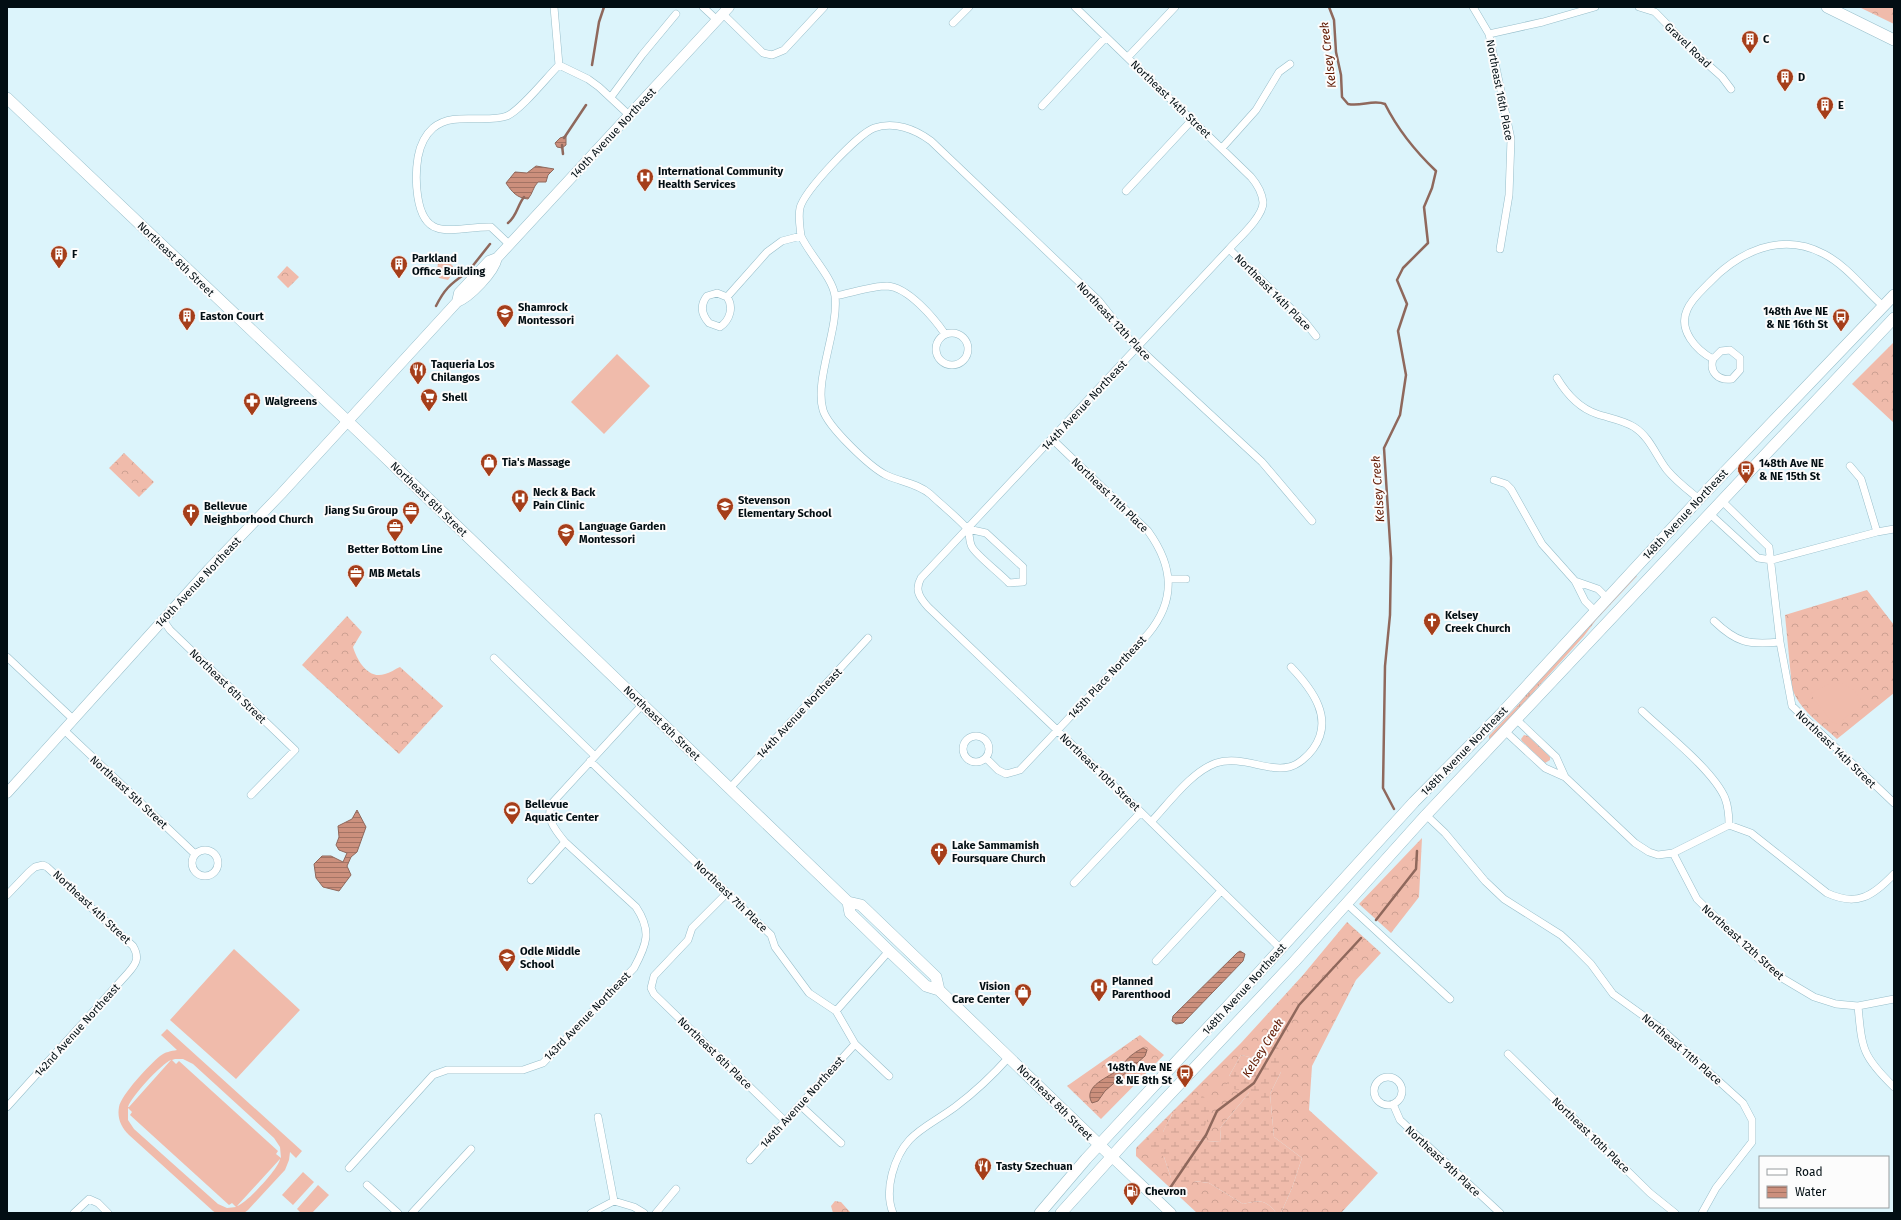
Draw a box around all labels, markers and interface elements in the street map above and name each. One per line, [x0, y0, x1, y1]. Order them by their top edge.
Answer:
street label: Gravel Road [1662, 20, 1714, 71]
water label: Kelsey Creek [1317, 21, 1339, 89]
building icon: C [1740, 29, 1760, 54]
place label: C [1763, 33, 1770, 46]
street label: Northeast 16th Place [1483, 38, 1516, 142]
street label: Northeast 14th Street [1128, 58, 1213, 141]
building icon: D [1775, 67, 1795, 92]
place label: D [1798, 71, 1805, 84]
street label: 140th Avenue Northeast [568, 85, 659, 181]
building icon: E [1815, 95, 1835, 120]
place label: E [1838, 99, 1844, 112]
place label: International Community Health Services [658, 165, 783, 191]
hospital icon: International Community Health Services [635, 167, 655, 192]
street label: Northeast 8th Street [135, 219, 217, 299]
building icon: F [49, 244, 69, 269]
place label: F [72, 248, 78, 261]
street label: Northeast 14th Place [1232, 251, 1314, 333]
place label: Parkland Office Building [412, 252, 486, 278]
building icon: Parkland Office Building [389, 254, 409, 279]
street label: Northeast 12th Place [1074, 279, 1153, 363]
place label: Shamrock Montessori [518, 301, 574, 327]
school or university icon: Shamrock Montessori [495, 303, 515, 328]
place label: 148th Ave NE & NE 16th St [1763, 305, 1829, 331]
building icon: Easton Court [177, 306, 197, 331]
bus stop icon: 148th Ave NE & NE 16th St [1831, 307, 1851, 332]
place label: Easton Court [200, 310, 265, 323]
street label: 144th Avenue Northeast [1039, 357, 1130, 453]
place label: Taqueria Los Chilangos [431, 358, 495, 384]
restaurant icon: Taqueria Los Chilangos [408, 360, 428, 385]
supermarket icon: Shell [419, 387, 439, 412]
pharmacy icon: Walgreens [242, 391, 262, 416]
place label: Shell [442, 391, 468, 404]
place label: Walgreens [265, 395, 318, 408]
shop icon: Tia's Massage [479, 452, 499, 477]
street label: Northeast 11th Place [1069, 455, 1151, 535]
water label: Kelsey Creek [1369, 455, 1387, 523]
place label: Tia's Massage [502, 456, 570, 469]
place label: 148th Ave NE & NE 15th St [1759, 457, 1824, 483]
street label: Northeast 8th Street [388, 459, 470, 539]
bus stop icon: 148th Ave NE & NE 15th St [1736, 459, 1756, 484]
street label: 148th Avenue Northeast [1640, 466, 1731, 562]
place label: Neck & Back Pain Clinic [533, 486, 596, 512]
hospital icon: Neck & Back Pain Clinic [510, 488, 530, 513]
place label: Stevenson Elementary School [738, 494, 832, 520]
school or university icon: Stevenson Elementary School [715, 496, 735, 521]
place label: Bellevue Neighborhood Church [204, 500, 313, 526]
office icon: Jiang Su Group [401, 500, 421, 525]
church icon: Bellevue Neighborhood Church [181, 502, 201, 527]
place label: Jiang Su Group [324, 504, 398, 517]
office icon: Better Bottom Line [385, 517, 405, 542]
place label: Language Garden Montessori [579, 520, 666, 546]
school or university icon: Language Garden Montessori [556, 522, 576, 547]
street label: 140th Avenue Northeast [153, 534, 244, 630]
place label: Better Bottom Line [347, 543, 443, 556]
office icon: MB Metals [346, 563, 366, 588]
place label: MB Metals [369, 567, 421, 580]
place label: Kelsey Creek Church [1445, 609, 1511, 635]
church icon: Kelsey Creek Church [1422, 611, 1442, 636]
street label: 145th Place Northeast [1066, 633, 1149, 721]
street label: Northeast 6th Street [187, 646, 269, 726]
street label: 144th Avenue Northeast [754, 665, 845, 761]
street label: Northeast 8th Street [621, 683, 703, 763]
street label: 148th Avenue Northeast [1418, 704, 1510, 799]
street label: Northeast 14th Street [1793, 708, 1878, 791]
street label: Northeast 10th Street [1057, 731, 1142, 814]
street label: Northeast 5th Street [87, 753, 170, 832]
place label: Bellevue Aquatic Center [524, 798, 599, 824]
sports icon: Bellevue Aquatic Center [502, 800, 522, 825]
place label: Lake Sammamish Foursquare Church [952, 839, 1046, 865]
church icon: Lake Sammamish Foursquare Church [929, 841, 949, 866]
street label: Northeast 7th Place [691, 858, 770, 935]
street label: Northeast 4th Street [50, 868, 133, 947]
street label: Northeast 12th Street [1699, 902, 1786, 983]
street label: 148th Avenue Northeast [1200, 941, 1289, 1038]
place label: Odle Middle School [520, 945, 580, 971]
school or university icon: Odle Middle School [497, 947, 517, 972]
street label: 143rd Avenue Northeast [542, 969, 633, 1063]
place label: Planned Parenthood [1112, 975, 1171, 1001]
hospital icon: Planned Parenthood [1089, 977, 1109, 1002]
place label: Vision Care Center [952, 980, 1011, 1006]
street label: 142nd Avenue Northeast [32, 981, 123, 1080]
shop icon: Vision Care Center [1013, 982, 1033, 1007]
street label: Northeast 11th Place [1639, 1011, 1724, 1088]
street label: Northeast 6th Place [675, 1015, 754, 1092]
water label: Kelsey Creek [1239, 1016, 1287, 1080]
street label: 146th Avenue Northeast [758, 1054, 847, 1151]
place label: 148th Ave NE & NE 8th St [1107, 1061, 1173, 1087]
street label: Northeast 8th Street [1014, 1062, 1095, 1143]
bus stop icon: 148th Ave NE & NE 8th St [1175, 1063, 1195, 1088]
street label: Northeast 10th Place [1549, 1095, 1632, 1176]
street label: Northeast 9th Place [1402, 1123, 1483, 1200]
restaurant icon: Tasty Szechuan [973, 1156, 993, 1181]
legend [1759, 1156, 1889, 1208]
place label: Tasty Szechuan [996, 1160, 1073, 1173]
text: Road [1795, 1165, 1823, 1179]
fuel station icon: Chevron [1122, 1181, 1142, 1206]
place label: Chevron [1145, 1185, 1186, 1198]
text: Water [1795, 1185, 1827, 1199]

